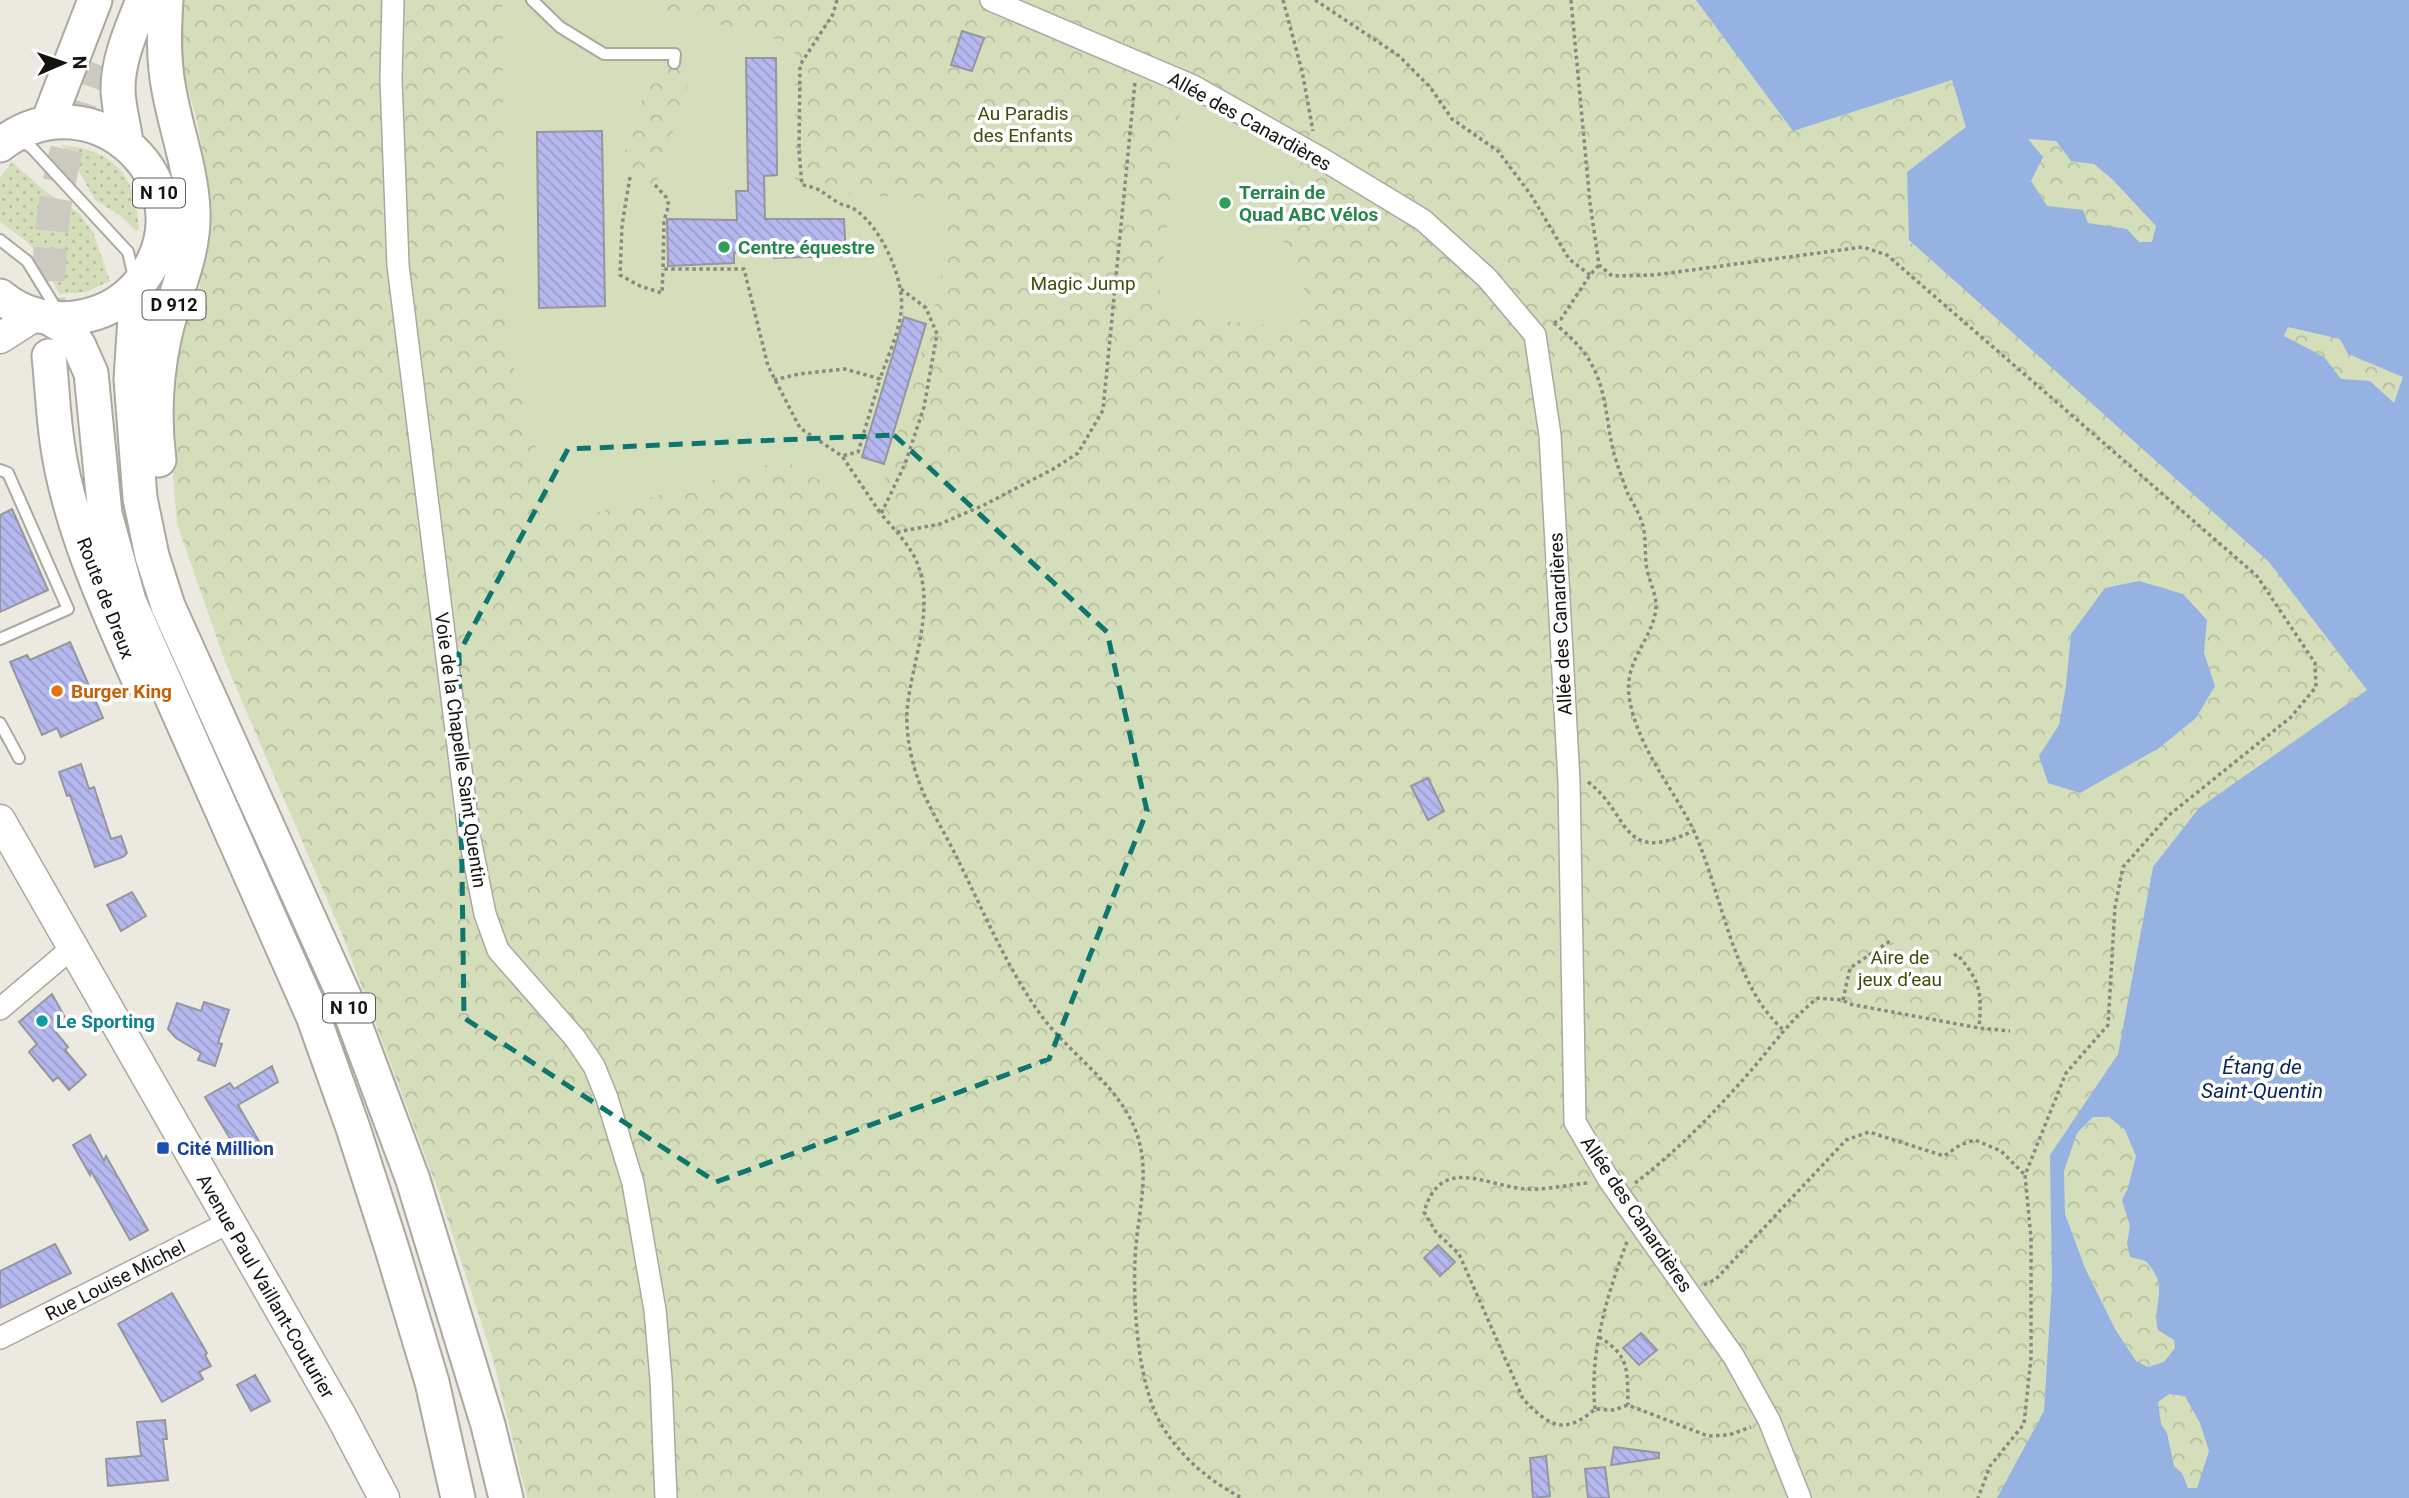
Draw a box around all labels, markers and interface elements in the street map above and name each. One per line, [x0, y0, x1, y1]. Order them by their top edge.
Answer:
north arrow [28, 28, 98, 98]
text: N [68, 55, 91, 70]
street label: Allée des Canardières [1164, 67, 1335, 176]
park label: Au Paradis des Enfants [973, 102, 1073, 147]
road number: N 10 [133, 178, 185, 208]
place label: Terrain de Quad ABC Vélos [1239, 181, 1378, 226]
marker: Terrain de Quad ABC Vélos [1217, 195, 1233, 211]
place label: Centre équestre [738, 236, 875, 259]
marker: Centre équestre [716, 239, 732, 255]
park label: Magic Jump [1030, 272, 1136, 295]
road number: D 912 [142, 290, 206, 320]
street label: Allée des Canardières [1544, 532, 1577, 716]
street label: Route de Dreux [72, 534, 139, 663]
street label: Voie de la Chapelle Saint Quentin [430, 611, 491, 889]
place label: Burger King [71, 680, 172, 703]
marker: Burger King [49, 683, 65, 699]
park label: Aire de jeux d’eau [1857, 946, 1942, 991]
road number: N 10 [323, 993, 375, 1023]
place label: Le Sporting [56, 1010, 155, 1033]
marker: Le Sporting [34, 1013, 50, 1029]
water label: Étang de Saint-Quentin [2201, 1055, 2323, 1103]
street label: Allée des Canardières [1576, 1132, 1697, 1297]
place label: Cité Million [177, 1137, 274, 1160]
marker: Cité Million [155, 1140, 171, 1156]
street label: Avenue Paul Vaillant-Couturier [192, 1170, 340, 1403]
street label: Rue Louise Michel [41, 1235, 189, 1326]

